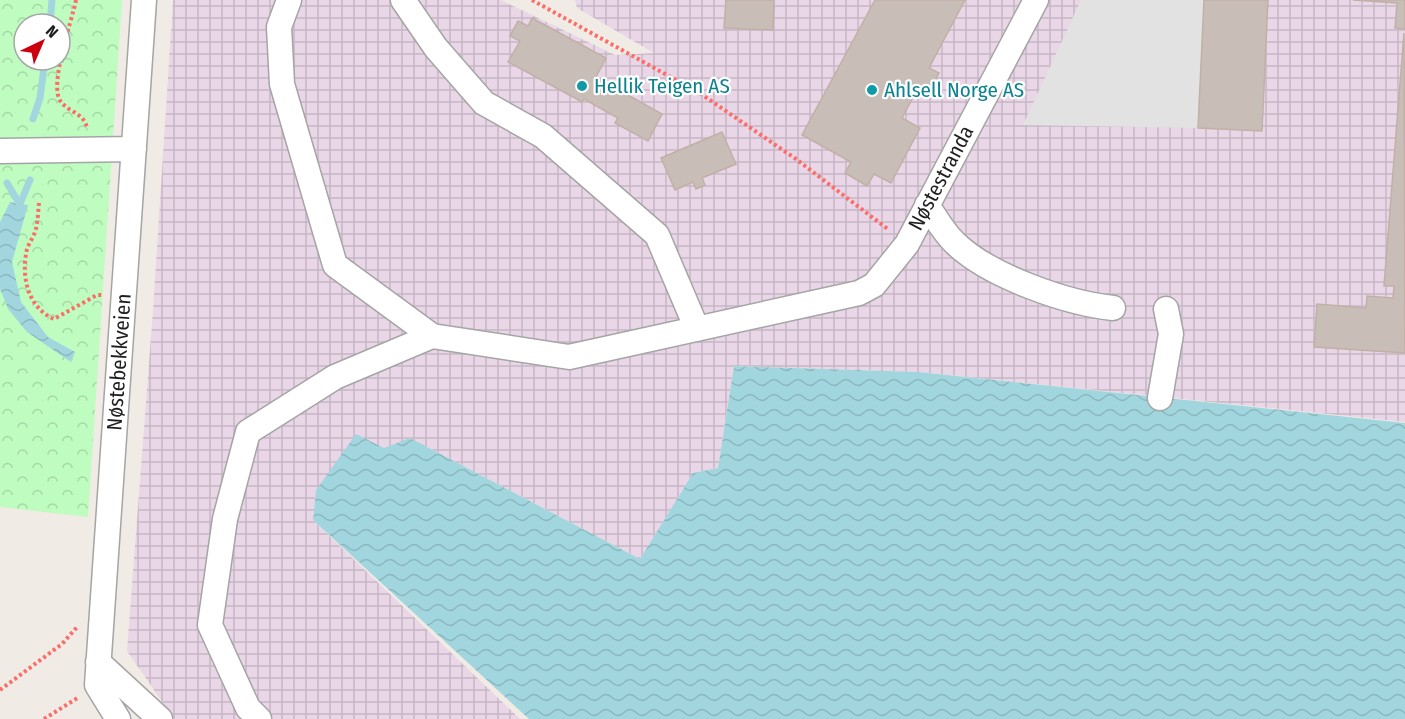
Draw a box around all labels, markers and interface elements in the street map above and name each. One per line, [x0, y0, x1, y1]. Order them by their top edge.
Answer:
north arrow [12, 12, 72, 72]
text: N [42, 21, 62, 42]
place label: Hellik Teigen AS [594, 73, 730, 99]
place label: Ahlsell Norge AS [884, 77, 1024, 103]
marker: Hellik Teigen AS [575, 79, 589, 93]
marker: Ahlsell Norge AS [865, 83, 879, 97]
street label: Nøstestranda [903, 121, 979, 235]
street label: Nøstebekkveien [101, 293, 137, 431]

